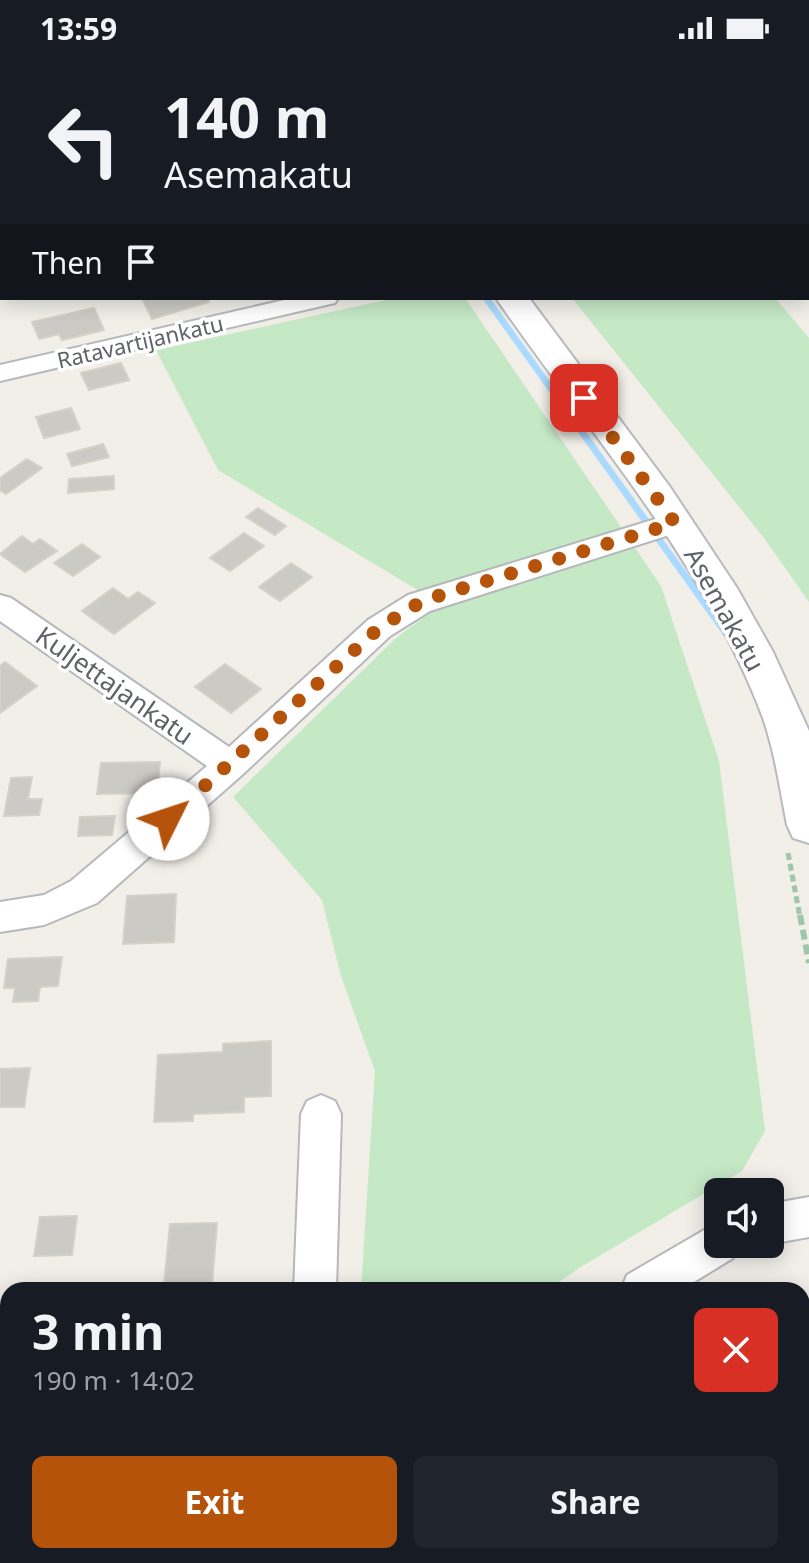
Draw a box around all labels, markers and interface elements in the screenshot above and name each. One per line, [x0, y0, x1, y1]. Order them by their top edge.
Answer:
text: 13:59 [40, 8, 117, 49]
text: 140 m [164, 78, 329, 154]
icon: left [32, 88, 136, 192]
text: Asemakatu [164, 150, 353, 199]
icon: arrive [119, 240, 163, 284]
text: Then [32, 242, 103, 283]
street label: Ratavartijankatu [54, 307, 226, 375]
pin [550, 364, 618, 432]
icon: arrive [562, 376, 606, 420]
street label: Asemakatu [676, 541, 774, 677]
street label: Kuljettajankatu [29, 617, 201, 753]
position arrow [126, 777, 210, 861]
map controls [704, 1178, 784, 1258]
button: sound [704, 1178, 784, 1258]
text: 3 min [32, 1299, 164, 1364]
button: close [694, 1308, 778, 1392]
text: 190 m · 14:02 [32, 1362, 195, 1398]
button: Exit [32, 1456, 397, 1548]
button: Share [413, 1456, 778, 1548]

